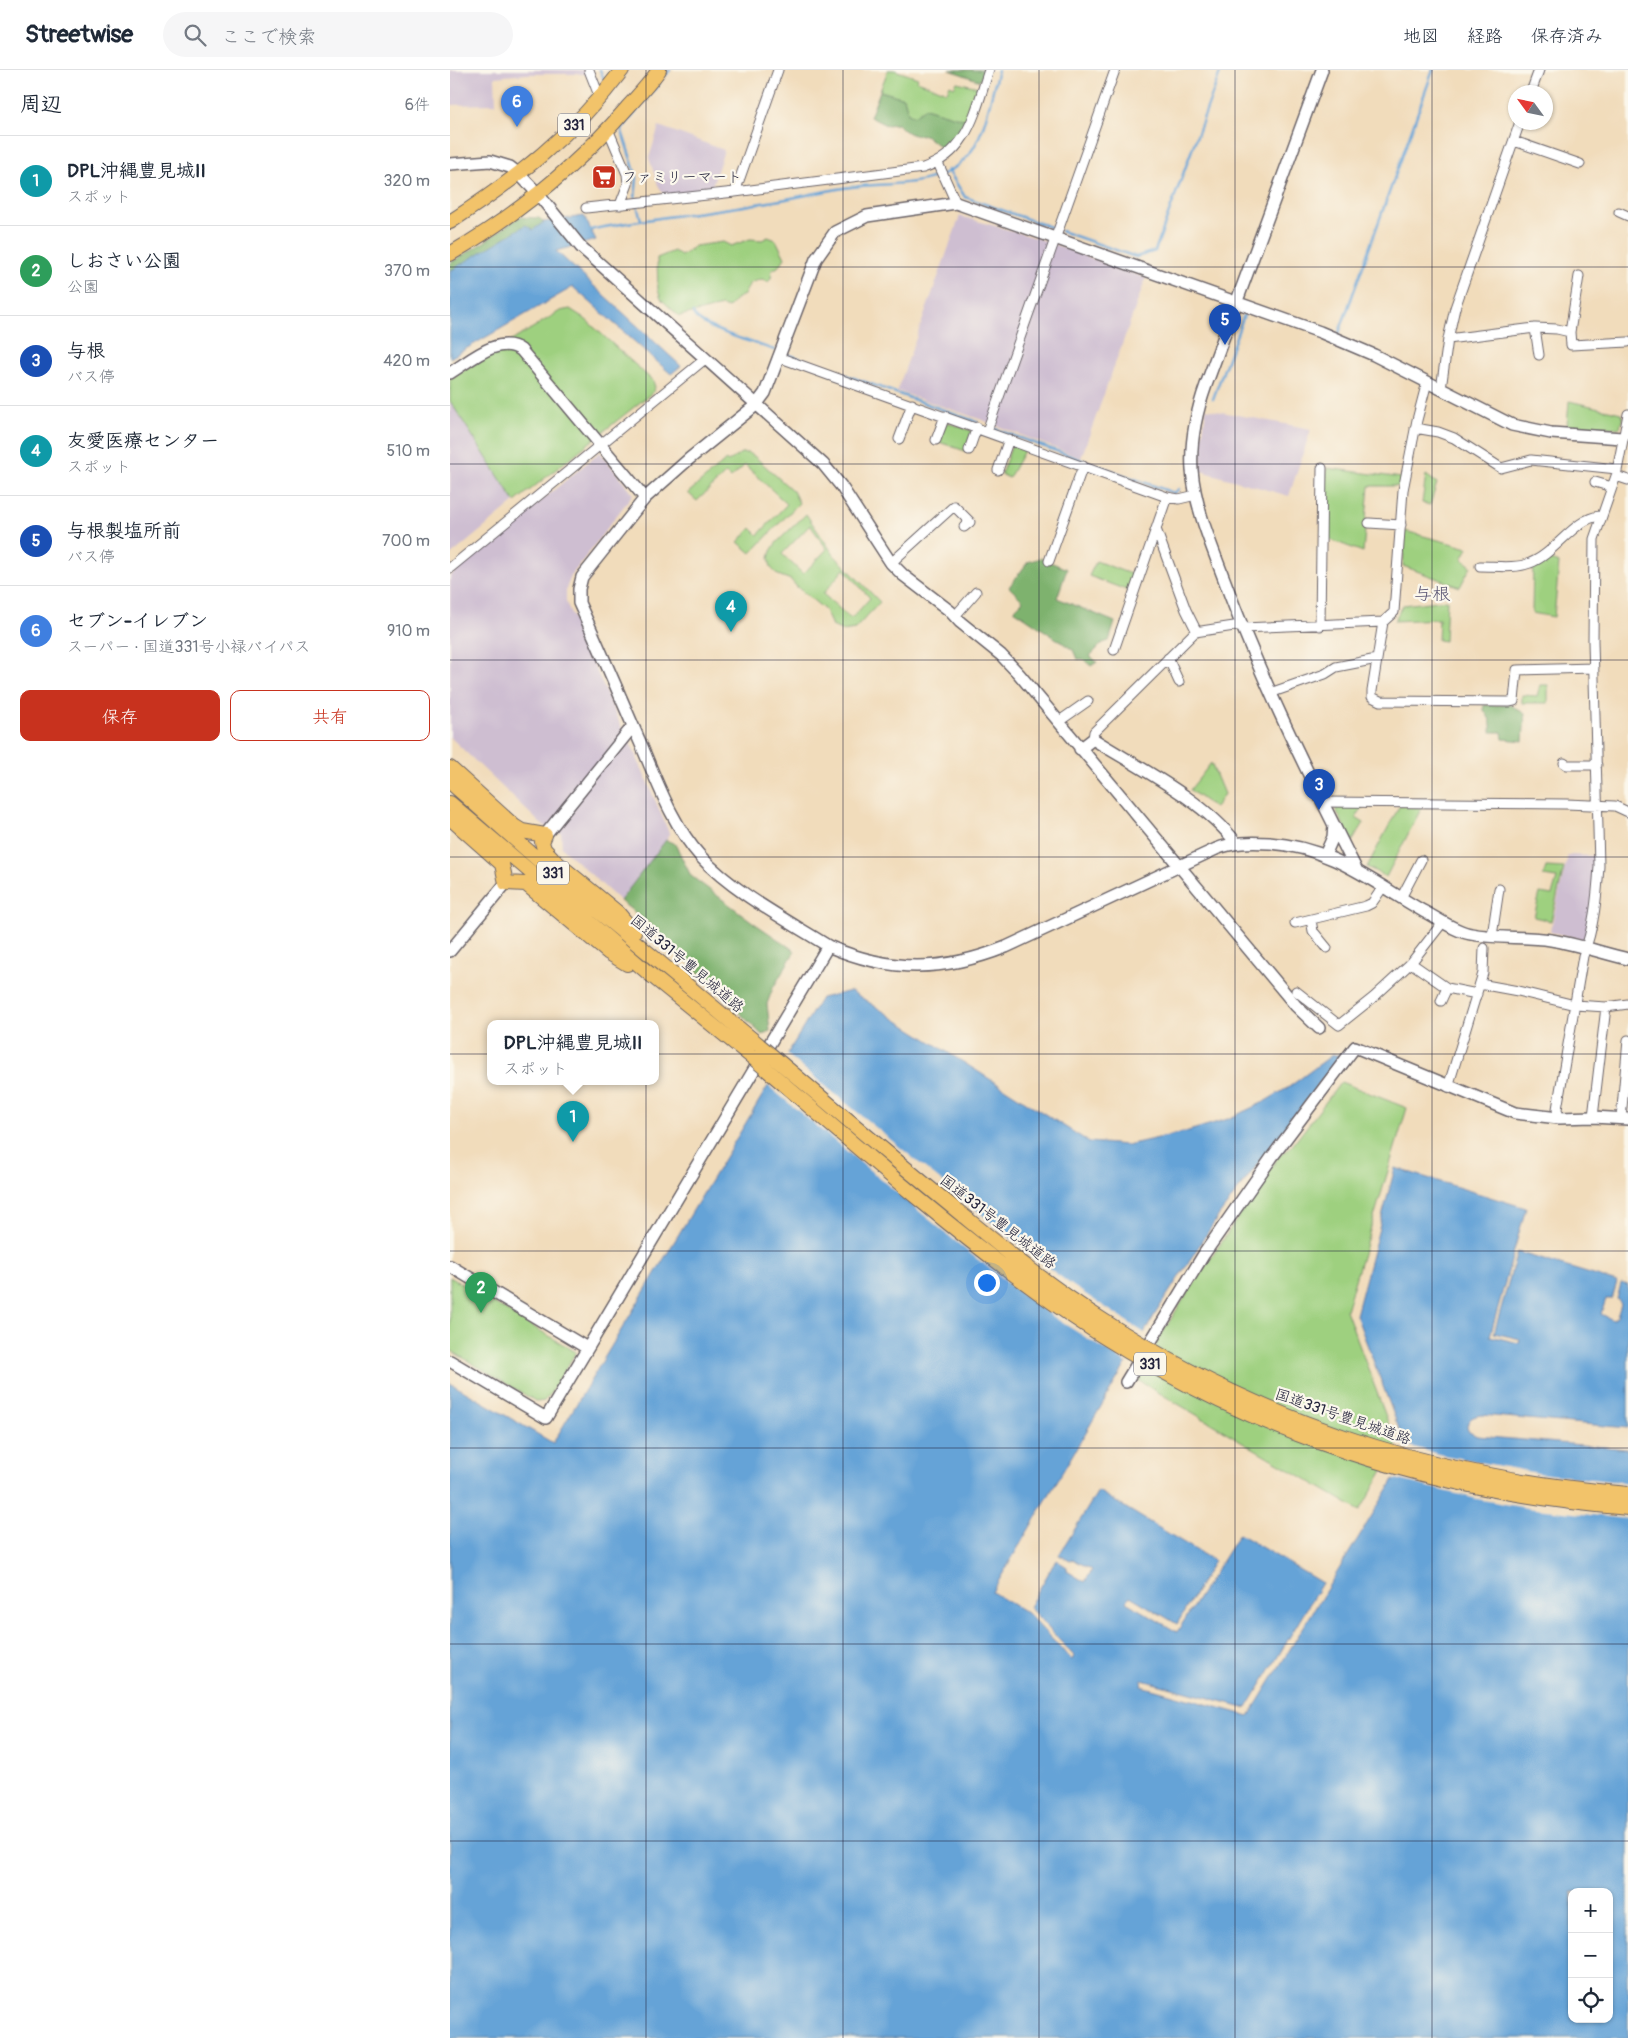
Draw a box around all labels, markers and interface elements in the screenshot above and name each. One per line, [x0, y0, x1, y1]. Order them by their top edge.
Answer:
search box [163, 12, 513, 57]
text: Streetwise [25, 20, 133, 49]
icon: search [181, 21, 209, 49]
text: ここで検索 [221, 25, 316, 49]
text: 地図 [1403, 25, 1439, 48]
text: 経路 [1467, 25, 1503, 48]
text: 保存済み [1531, 25, 1603, 48]
north arrow [1508, 85, 1553, 130]
pin: 6 [501, 86, 533, 127]
text: 周辺 [20, 91, 62, 118]
text: 6件 [405, 95, 430, 115]
road number: 331 [558, 114, 590, 136]
text: DPL沖縄豊見城II [67, 159, 206, 183]
supermarket icon: ファミリーマート [591, 164, 617, 190]
place label: ファミリーマート [622, 168, 742, 187]
text: 1 [33, 171, 39, 191]
text: 320 m [384, 171, 430, 191]
text: スポット [67, 187, 131, 207]
text: しおさい公園 [67, 249, 181, 273]
text: 2 [32, 261, 40, 281]
text: 370 m [384, 261, 430, 281]
text: 公園 [67, 277, 99, 297]
pin: 5 [1209, 304, 1241, 345]
text: 与根 [67, 339, 105, 363]
text: 3 [32, 351, 40, 371]
text: 420 m [383, 351, 430, 371]
text: バス停 [67, 367, 115, 387]
text: 友愛医療センター [67, 429, 219, 453]
text: 4 [31, 441, 41, 461]
text: 510 m [386, 441, 430, 461]
text: スポット [67, 457, 131, 477]
text: 与根製塩所前 [67, 519, 181, 543]
text: 5 [32, 531, 40, 551]
text: 700 m [382, 531, 430, 551]
text: バス停 [67, 547, 115, 567]
district label: 与根 [1414, 583, 1451, 606]
pin: 4 [715, 591, 747, 632]
text: セブン-イレブン [67, 609, 208, 633]
text: 6 [31, 621, 41, 641]
text: 910 m [387, 621, 430, 641]
text: スーパー · 国道331号小禄バイパス [67, 637, 310, 657]
button: 保存 [20, 690, 220, 741]
button: 共有 [230, 690, 430, 741]
pin: 3 [1303, 769, 1335, 810]
road number: 331 [537, 861, 569, 884]
street label: 国道331号豊見城道路 [626, 911, 748, 1017]
popup [487, 1020, 659, 1085]
text: DPL沖縄豊見城II [504, 1031, 642, 1055]
text: スポット [504, 1059, 568, 1079]
pin: 1 [557, 1101, 589, 1142]
street label: 国道331号豊見城道路 [936, 1171, 1060, 1273]
your location [974, 1270, 1000, 1296]
pin: 2 [465, 1272, 497, 1313]
road number: 331 [1134, 1352, 1166, 1376]
street label: 国道331号豊見城道路 [1272, 1385, 1414, 1449]
map controls [1568, 1888, 1613, 2023]
button: + [1568, 1888, 1613, 1933]
button: − [1568, 1933, 1613, 1978]
button: locate [1568, 1978, 1613, 2023]

